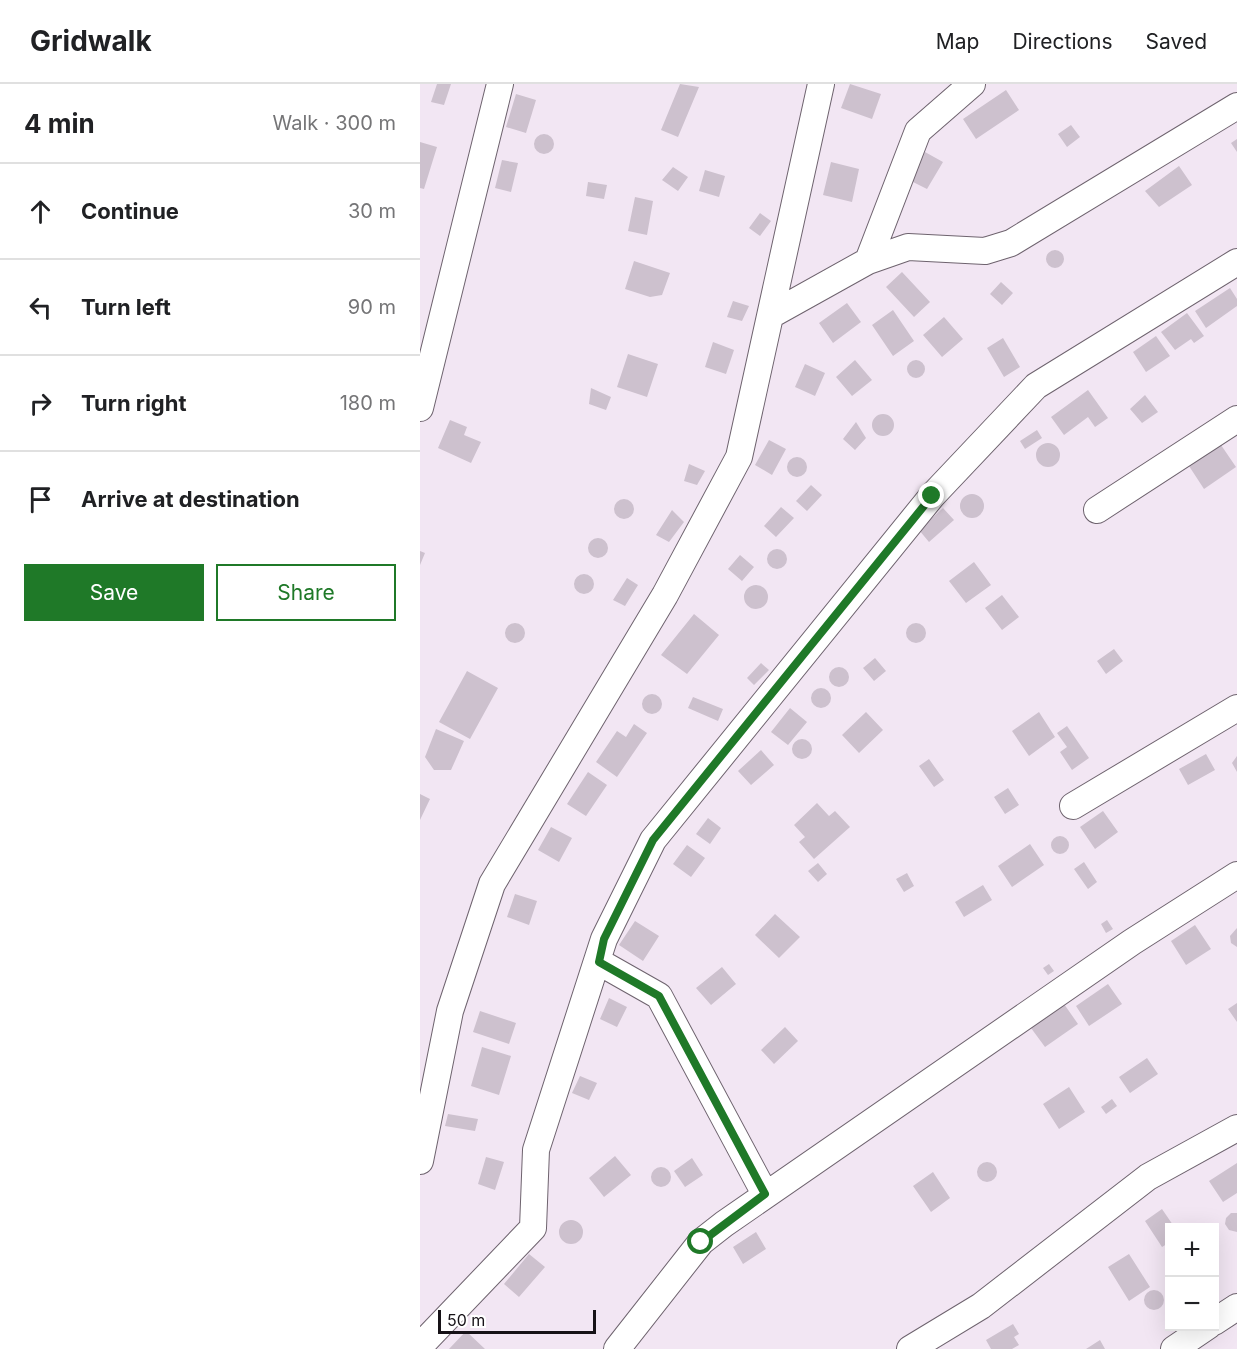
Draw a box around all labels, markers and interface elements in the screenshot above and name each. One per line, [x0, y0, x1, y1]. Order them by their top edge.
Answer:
text: Gridwalk [30, 24, 152, 58]
text: Map [936, 29, 979, 54]
text: Directions [1012, 29, 1113, 54]
text: Saved [1146, 29, 1207, 54]
text: 4 min [24, 108, 95, 139]
text: Walk · 300 m [273, 111, 396, 135]
icon: ahead [24, 195, 57, 228]
text: Continue [81, 198, 179, 224]
text: 30 m [348, 199, 396, 223]
icon: left [24, 291, 57, 324]
text: Turn left [81, 294, 171, 320]
text: 90 m [348, 295, 396, 319]
icon: right [24, 387, 57, 420]
text: Turn right [81, 390, 187, 416]
text: 180 m [340, 391, 396, 415]
route end [918, 482, 944, 508]
icon: arrive [24, 483, 57, 516]
text: Arrive at destination [81, 486, 300, 512]
button: Save [24, 564, 204, 621]
button: Share [216, 564, 396, 621]
map controls [1165, 1223, 1219, 1331]
button: + [1165, 1223, 1219, 1277]
route start [687, 1228, 713, 1254]
button: − [1165, 1277, 1219, 1331]
scale bar [438, 1307, 596, 1334]
text: 50 m [447, 1310, 485, 1330]

